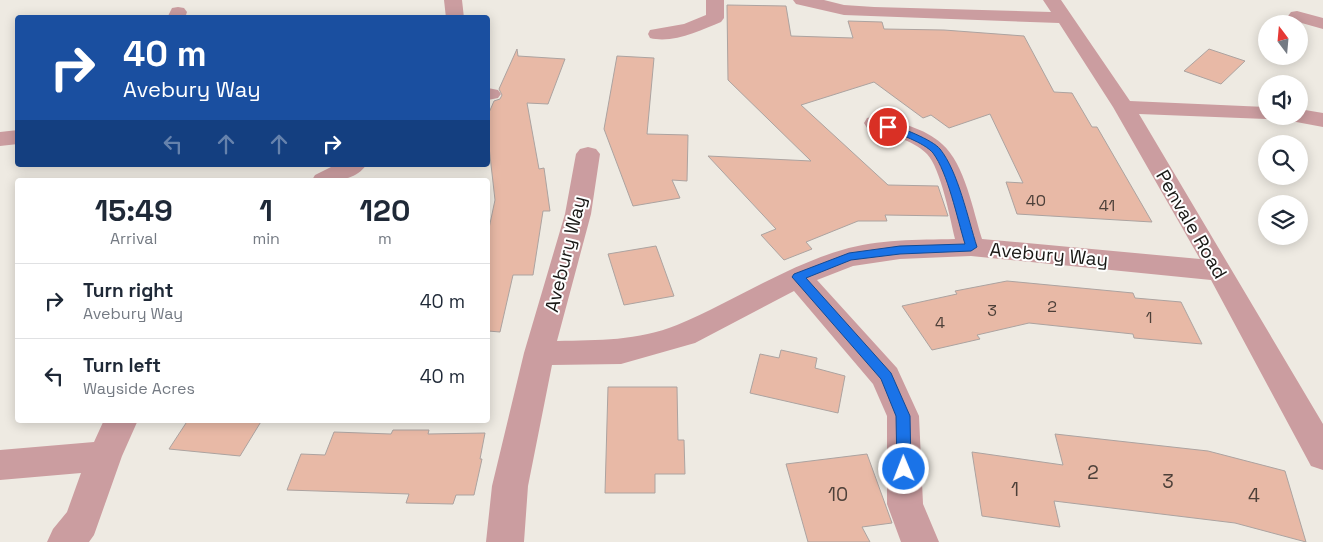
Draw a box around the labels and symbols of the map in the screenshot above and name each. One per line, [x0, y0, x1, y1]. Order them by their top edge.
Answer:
north arrow [1258, 15, 1308, 65]
pin [867, 106, 909, 148]
street label: Penvale Road [1150, 165, 1233, 283]
house number: 40 [1026, 190, 1046, 211]
street label: Avebury Way [539, 193, 592, 315]
house number: 41 [1099, 195, 1115, 216]
street label: Avebury Way [989, 237, 1109, 272]
house number: 2 [1047, 296, 1057, 317]
house number: 3 [987, 300, 997, 321]
house number: 1 [1146, 307, 1152, 328]
house number: 4 [935, 312, 945, 333]
position arrow [877, 442, 929, 494]
house number: 2 [1087, 460, 1099, 485]
house number: 3 [1162, 469, 1174, 494]
house number: 1 [1011, 477, 1019, 502]
house number: 10 [828, 482, 848, 507]
house number: 4 [1248, 483, 1260, 508]

